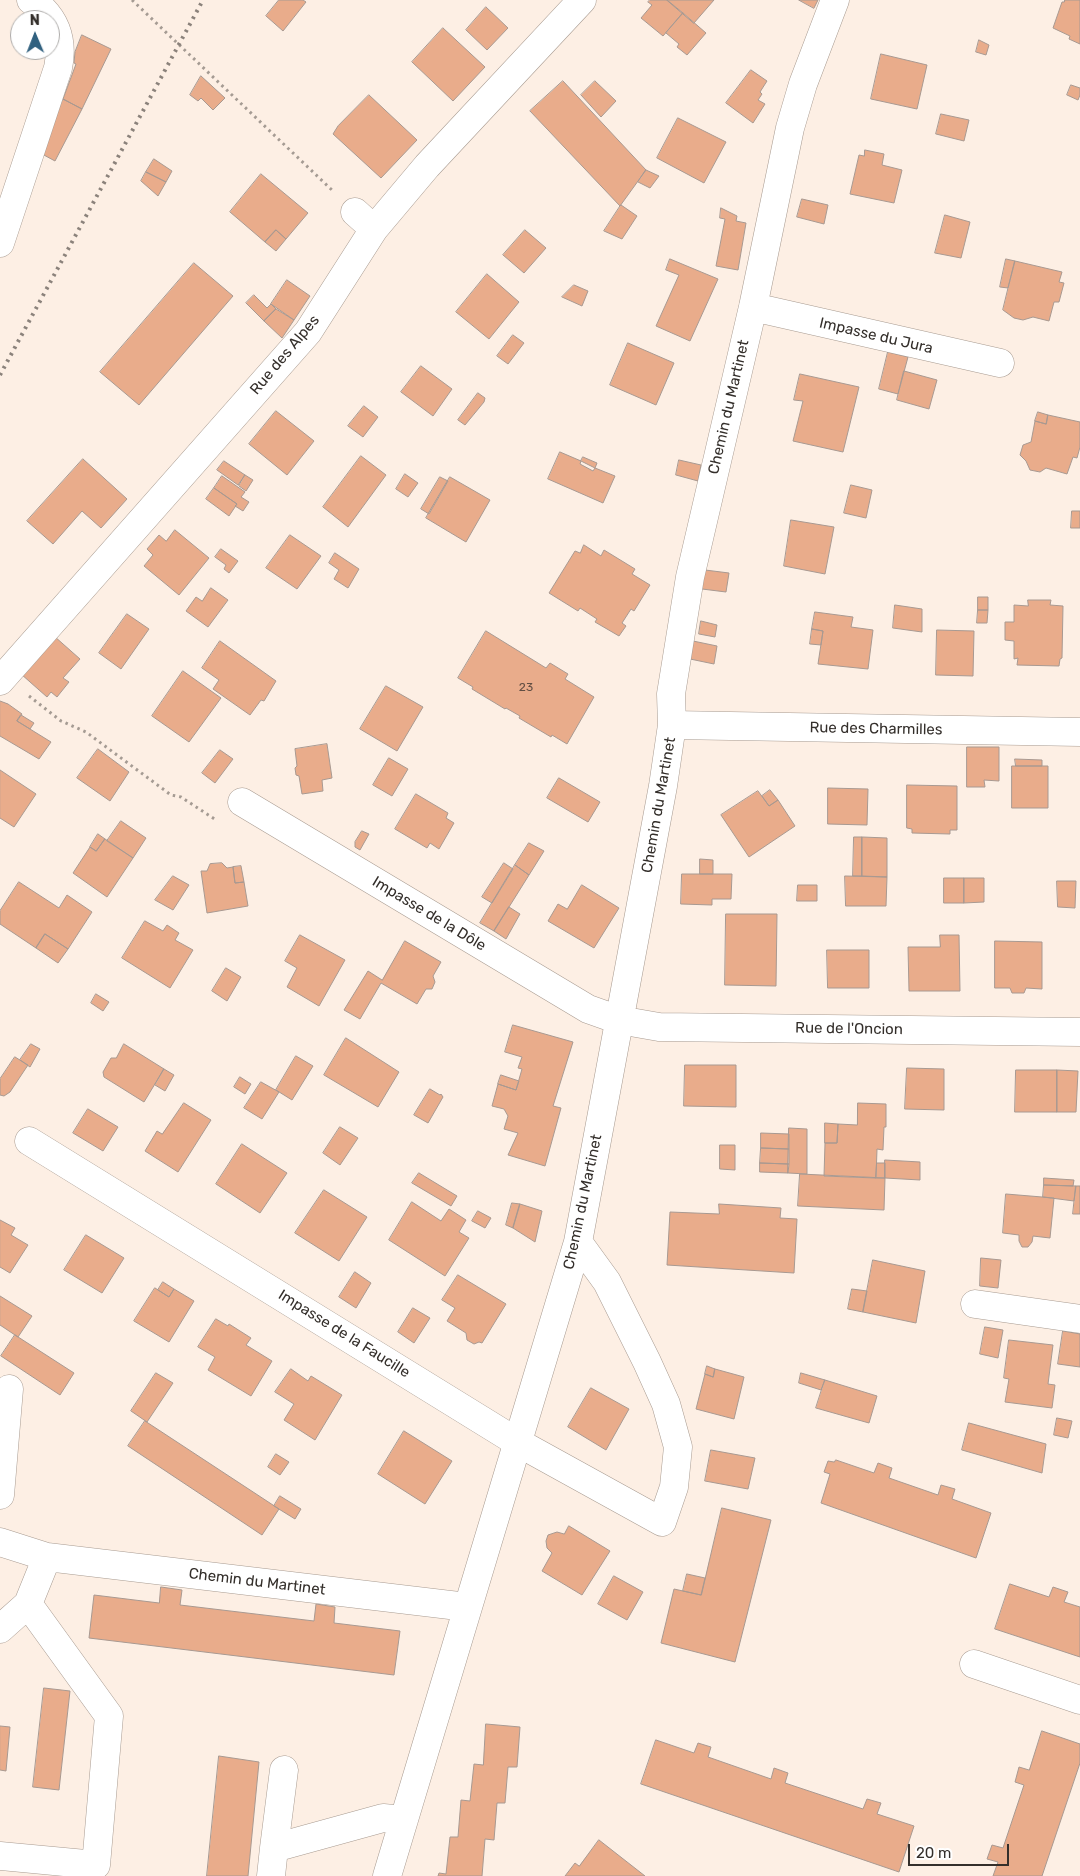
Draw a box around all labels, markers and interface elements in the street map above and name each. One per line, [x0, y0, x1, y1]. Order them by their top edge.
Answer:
north arrow [10, 10, 60, 60]
text: N [30, 12, 40, 29]
street label: Rue des Alpes [247, 312, 323, 398]
street label: Impasse du Jura [817, 314, 935, 358]
street label: Chemin du Martinet [705, 338, 753, 476]
house number: 23 [519, 681, 533, 695]
street label: Rue des Charmilles [809, 719, 943, 739]
street label: Chemin du Martinet [638, 736, 680, 874]
street label: Impasse de la Dôle [369, 873, 489, 955]
street label: Rue de l'Oncion [795, 1019, 903, 1039]
street label: Chemin du Martinet [560, 1133, 606, 1271]
street label: Impasse de la Faucille [275, 1286, 413, 1382]
street label: Chemin du Martinet [188, 1565, 326, 1599]
scale bar [910, 1834, 1011, 1866]
text: 20 m [916, 1844, 951, 1862]

